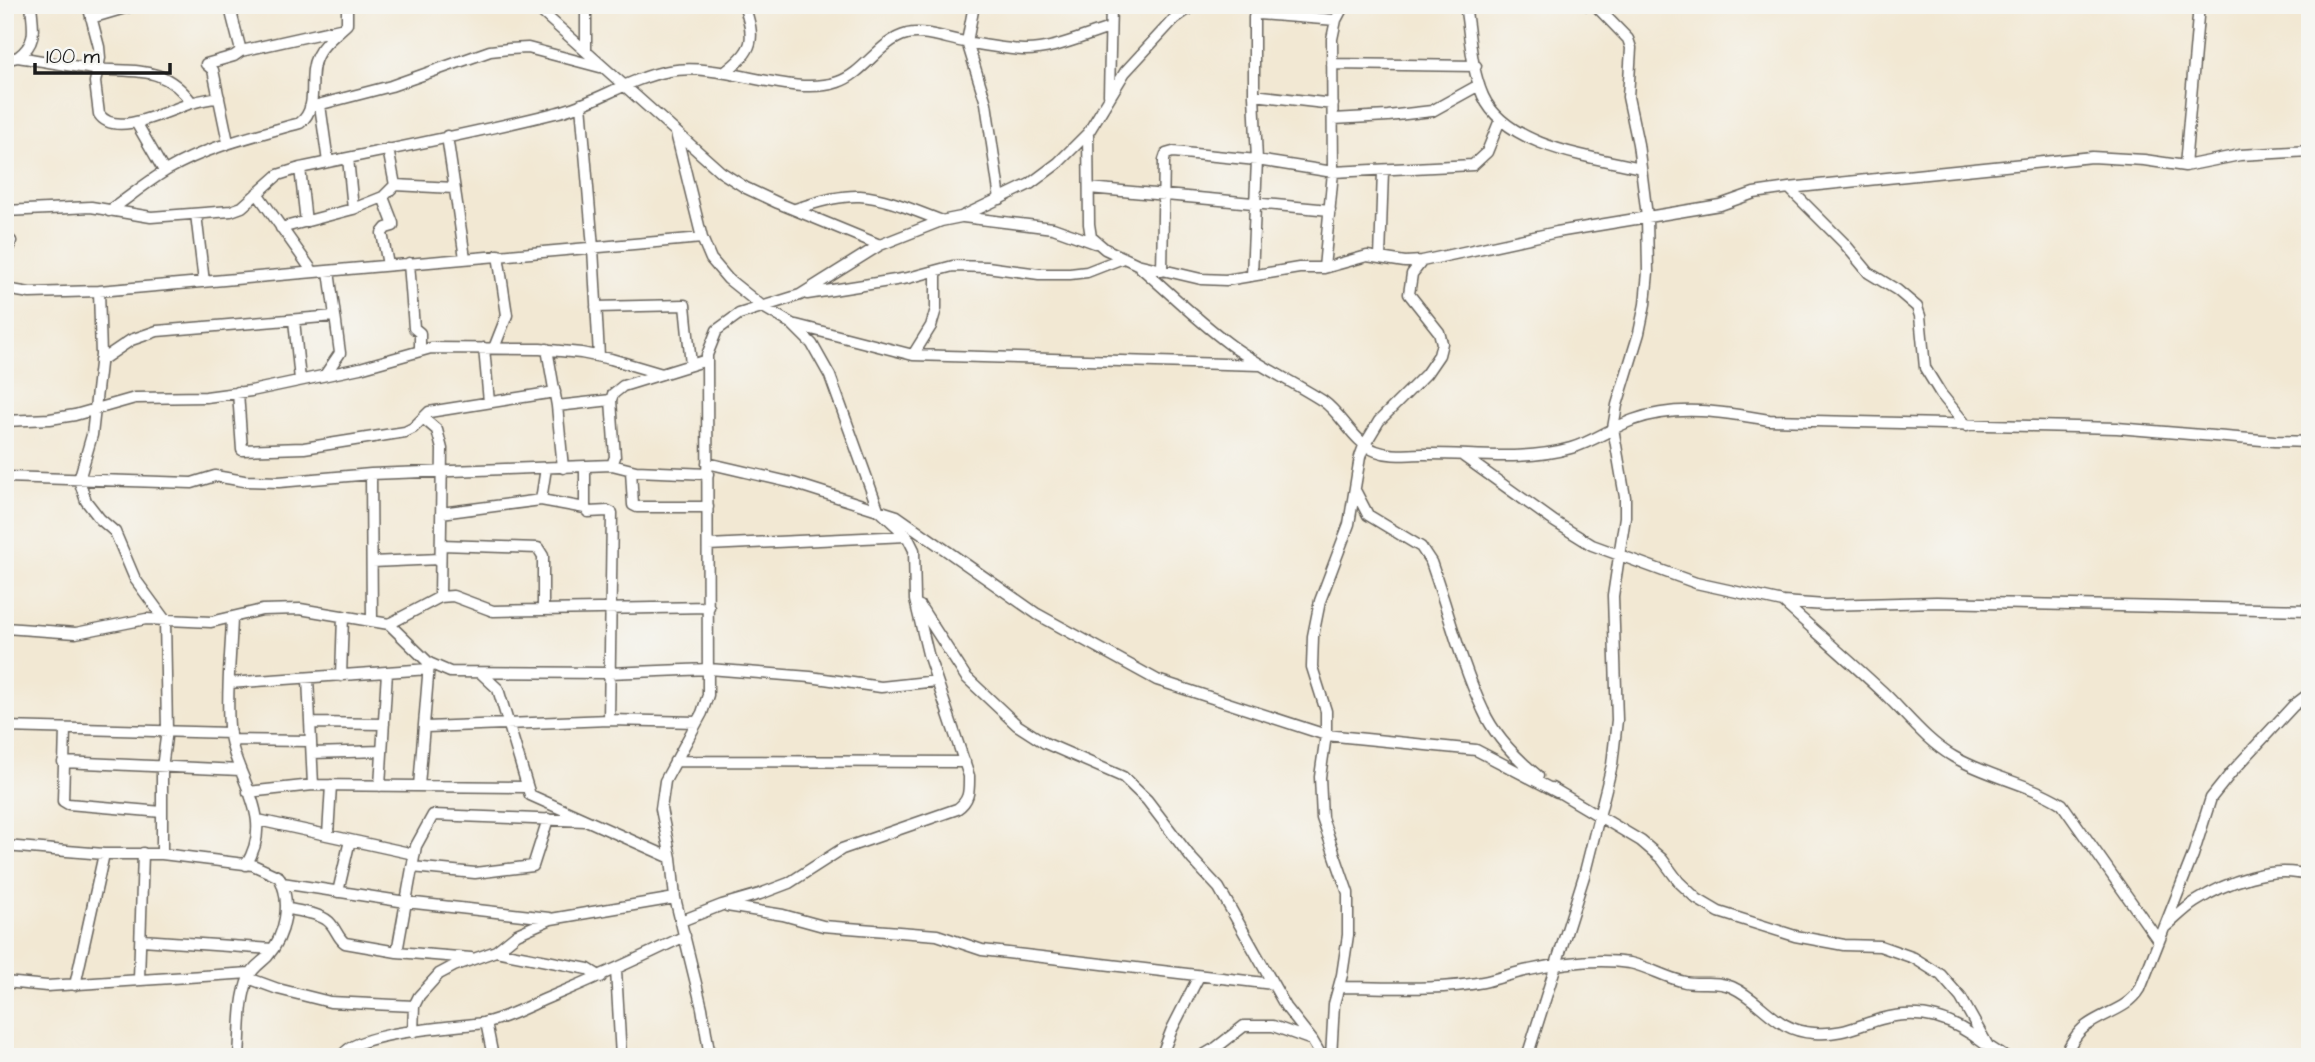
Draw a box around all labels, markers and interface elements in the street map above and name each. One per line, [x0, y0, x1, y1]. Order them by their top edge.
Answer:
scale bar [35, 32, 170, 76]
text: 100 m [46, 42, 101, 71]

